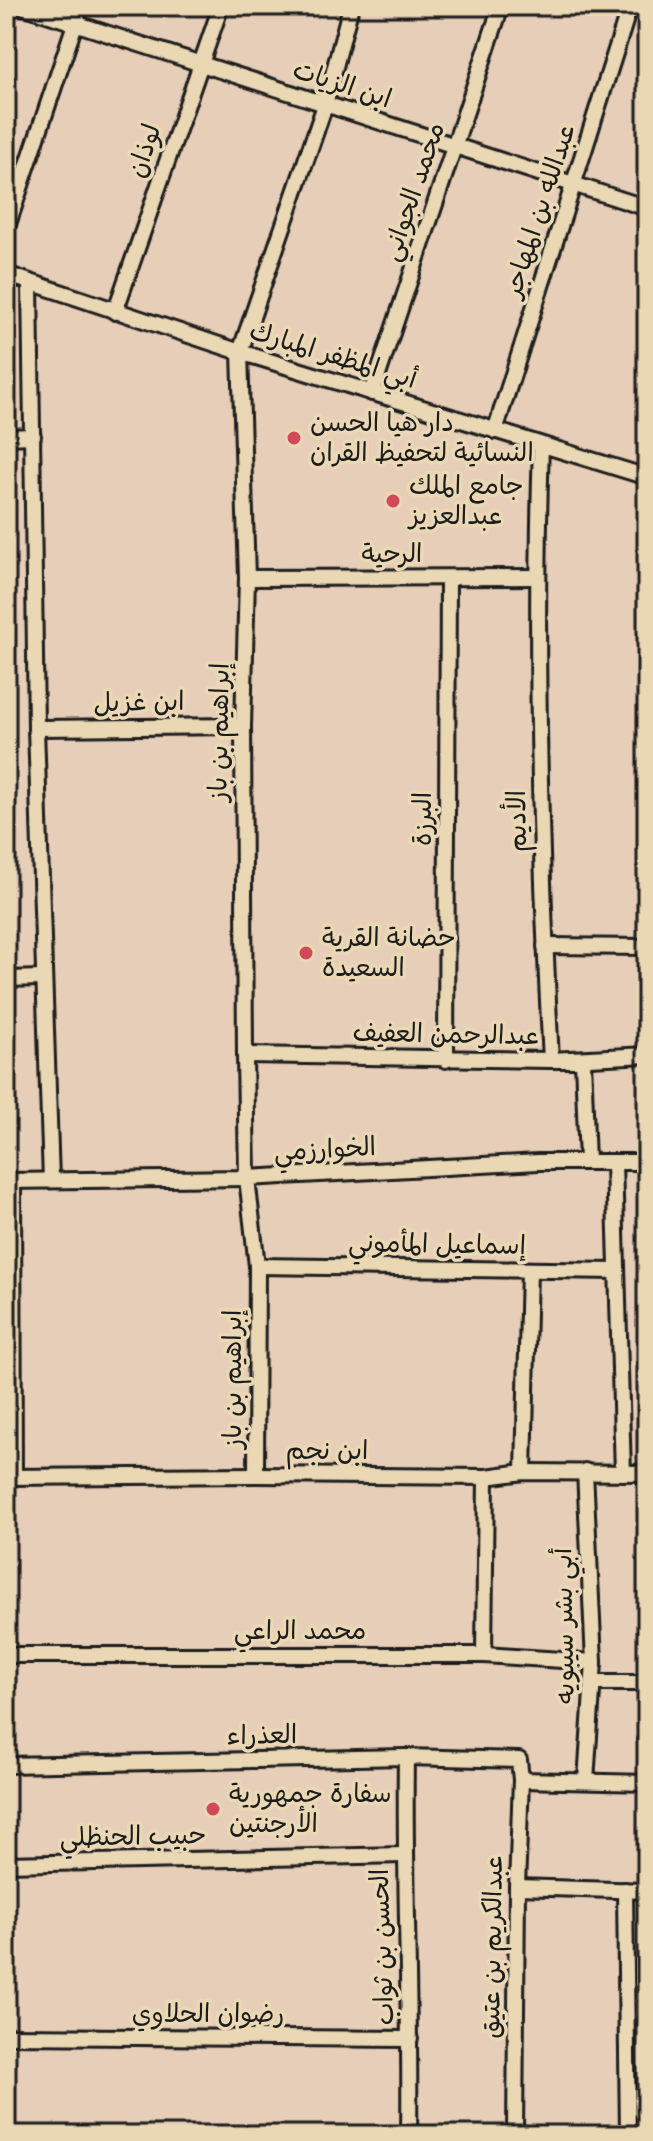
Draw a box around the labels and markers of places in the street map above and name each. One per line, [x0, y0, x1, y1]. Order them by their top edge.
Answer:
place label: دار هيا الحسن النسائية لتحفيظ القران [310, 408, 534, 469]
marker: دار هيا الحسن النسائية لتحفيظ القران [285, 429, 303, 447]
place label: جامع الملك عبدالعزيز [407, 471, 524, 532]
marker: جامع الملك عبدالعزيز [384, 492, 402, 510]
place label: حضانة القرية السعيدة [322, 923, 456, 984]
marker: حضانة القرية السعيدة [297, 944, 315, 962]
place label: سفارة جمهورية الأرجنتين [229, 1779, 392, 1840]
marker: سفارة جمهورية الأرجنتين [204, 1800, 222, 1818]

